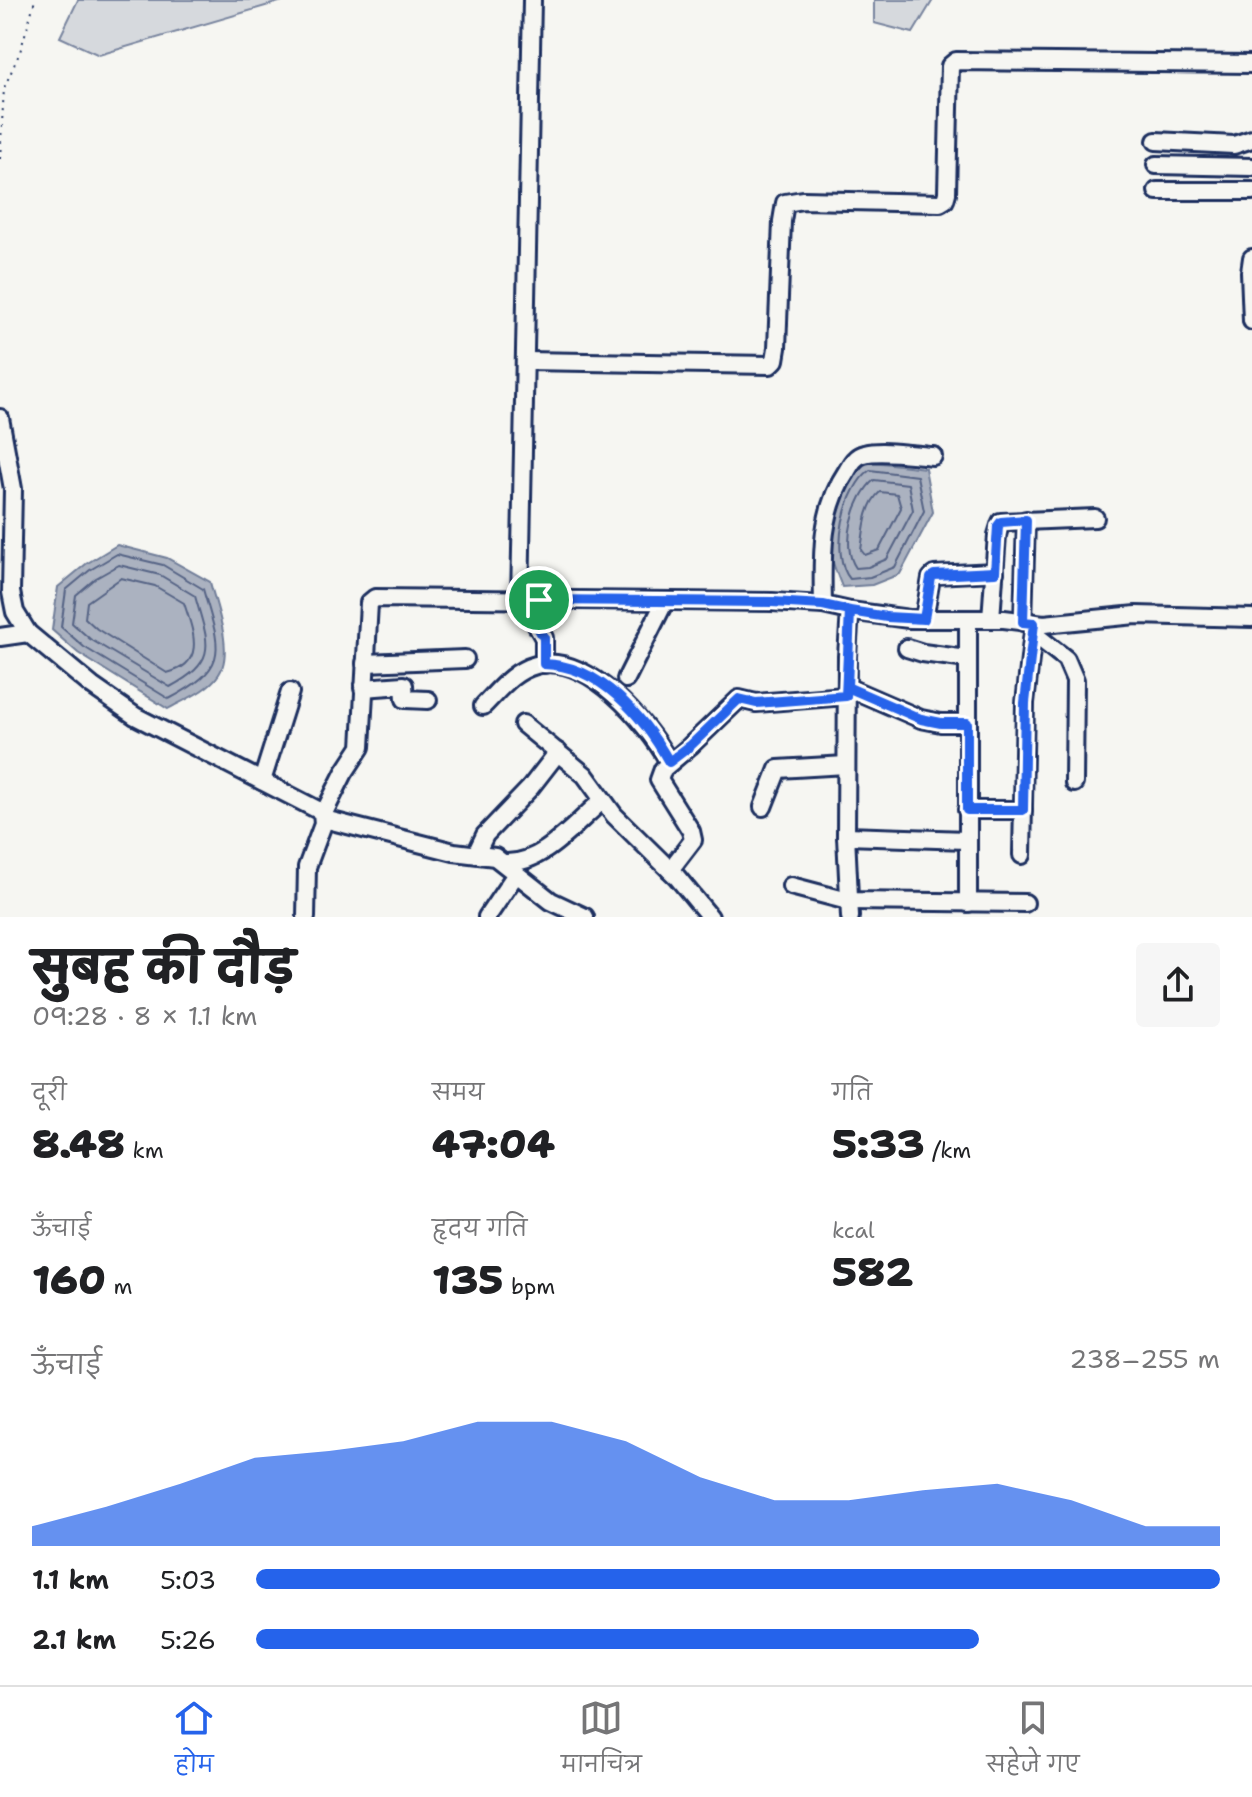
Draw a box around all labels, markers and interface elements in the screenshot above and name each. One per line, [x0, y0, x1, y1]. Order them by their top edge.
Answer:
pin [505, 566, 573, 634]
icon: arrive [517, 578, 561, 622]
text: सुबह की दौड़ [32, 938, 295, 997]
button: share [1136, 943, 1220, 1027]
text: 09:28 · 8 × 1.1 km [32, 998, 257, 1033]
text: दूरी [32, 1078, 67, 1107]
text: समय [432, 1078, 484, 1107]
text: गति [832, 1078, 872, 1107]
text: 8.48 [32, 1117, 125, 1171]
text: 47:04 [432, 1117, 555, 1171]
text: 5:33 [832, 1117, 925, 1171]
text: km [125, 1136, 164, 1165]
text: /km [925, 1136, 971, 1165]
text: ऊँचाई [32, 1214, 91, 1243]
text: हृदय गति [432, 1214, 527, 1243]
text: kcal [832, 1216, 875, 1245]
text: 582 [832, 1245, 913, 1299]
text: 160 [32, 1253, 106, 1307]
text: 135 [432, 1253, 503, 1307]
text: m [106, 1272, 132, 1301]
text: bpm [503, 1272, 555, 1301]
text: 238–255 m [1069, 1341, 1220, 1376]
text: ऊँचाई [32, 1347, 102, 1382]
text: 1.1 km [32, 1562, 109, 1597]
text: 5:03 [160, 1562, 216, 1597]
text: 2.1 km [32, 1622, 116, 1657]
text: 5:26 [160, 1622, 216, 1657]
tab: होम [172, 1696, 216, 1789]
tab: मानचित्र [561, 1696, 642, 1789]
tab: सहेजे गए [986, 1696, 1080, 1789]

